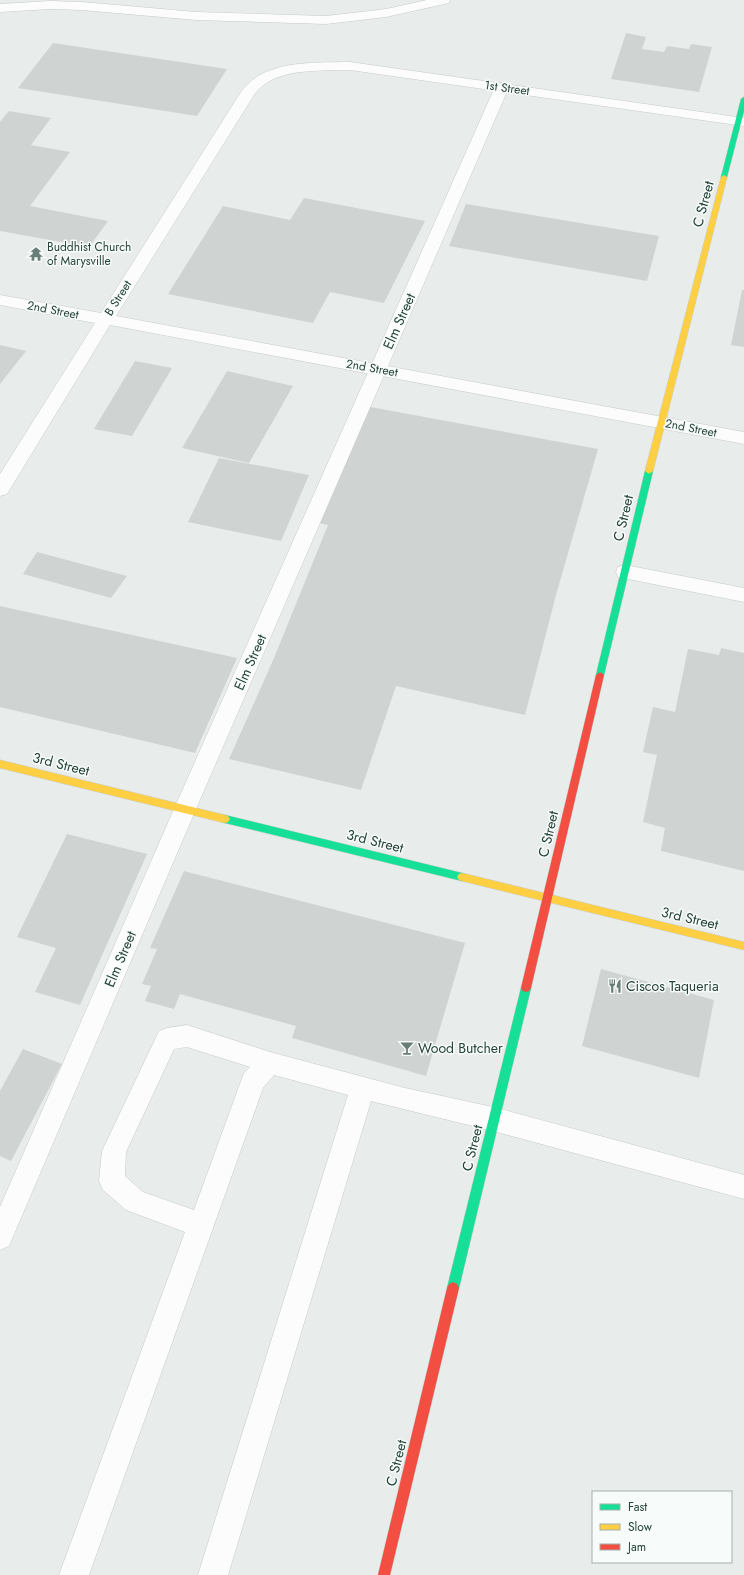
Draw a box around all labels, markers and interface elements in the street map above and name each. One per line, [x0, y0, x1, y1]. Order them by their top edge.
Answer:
street label: 1st Street [483, 76, 531, 100]
street label: C Street [687, 178, 719, 229]
place label: Buddhist Church of Marysville [47, 238, 131, 270]
temple icon: Buddhist Church of Marysville [28, 246, 44, 262]
street label: B Street [100, 277, 136, 319]
street label: Elm Street [378, 289, 420, 352]
street label: 2nd Street [26, 296, 80, 324]
street label: 2nd Street [345, 355, 399, 381]
street label: 2nd Street [664, 414, 718, 442]
street label: C Street [608, 492, 638, 543]
street label: Elm Street [229, 630, 271, 693]
street label: 3rd Street [30, 747, 92, 781]
street label: C Street [533, 808, 563, 859]
street label: 3rd Street [344, 824, 406, 858]
street label: 3rd Street [659, 902, 721, 934]
street label: Elm Street [99, 927, 141, 990]
place label: Ciscos Taqueria [626, 976, 719, 996]
restaurant icon: Ciscos Taqueria [607, 978, 623, 994]
place label: Wood Butcher [418, 1038, 503, 1058]
bar icon: Wood Butcher [399, 1040, 415, 1056]
street label: C Street [457, 1122, 488, 1173]
street label: C Street [381, 1437, 412, 1488]
legend [592, 1491, 732, 1563]
text: Fast [628, 1498, 647, 1516]
text: Slow [628, 1518, 653, 1536]
text: Jam [626, 1538, 646, 1556]

